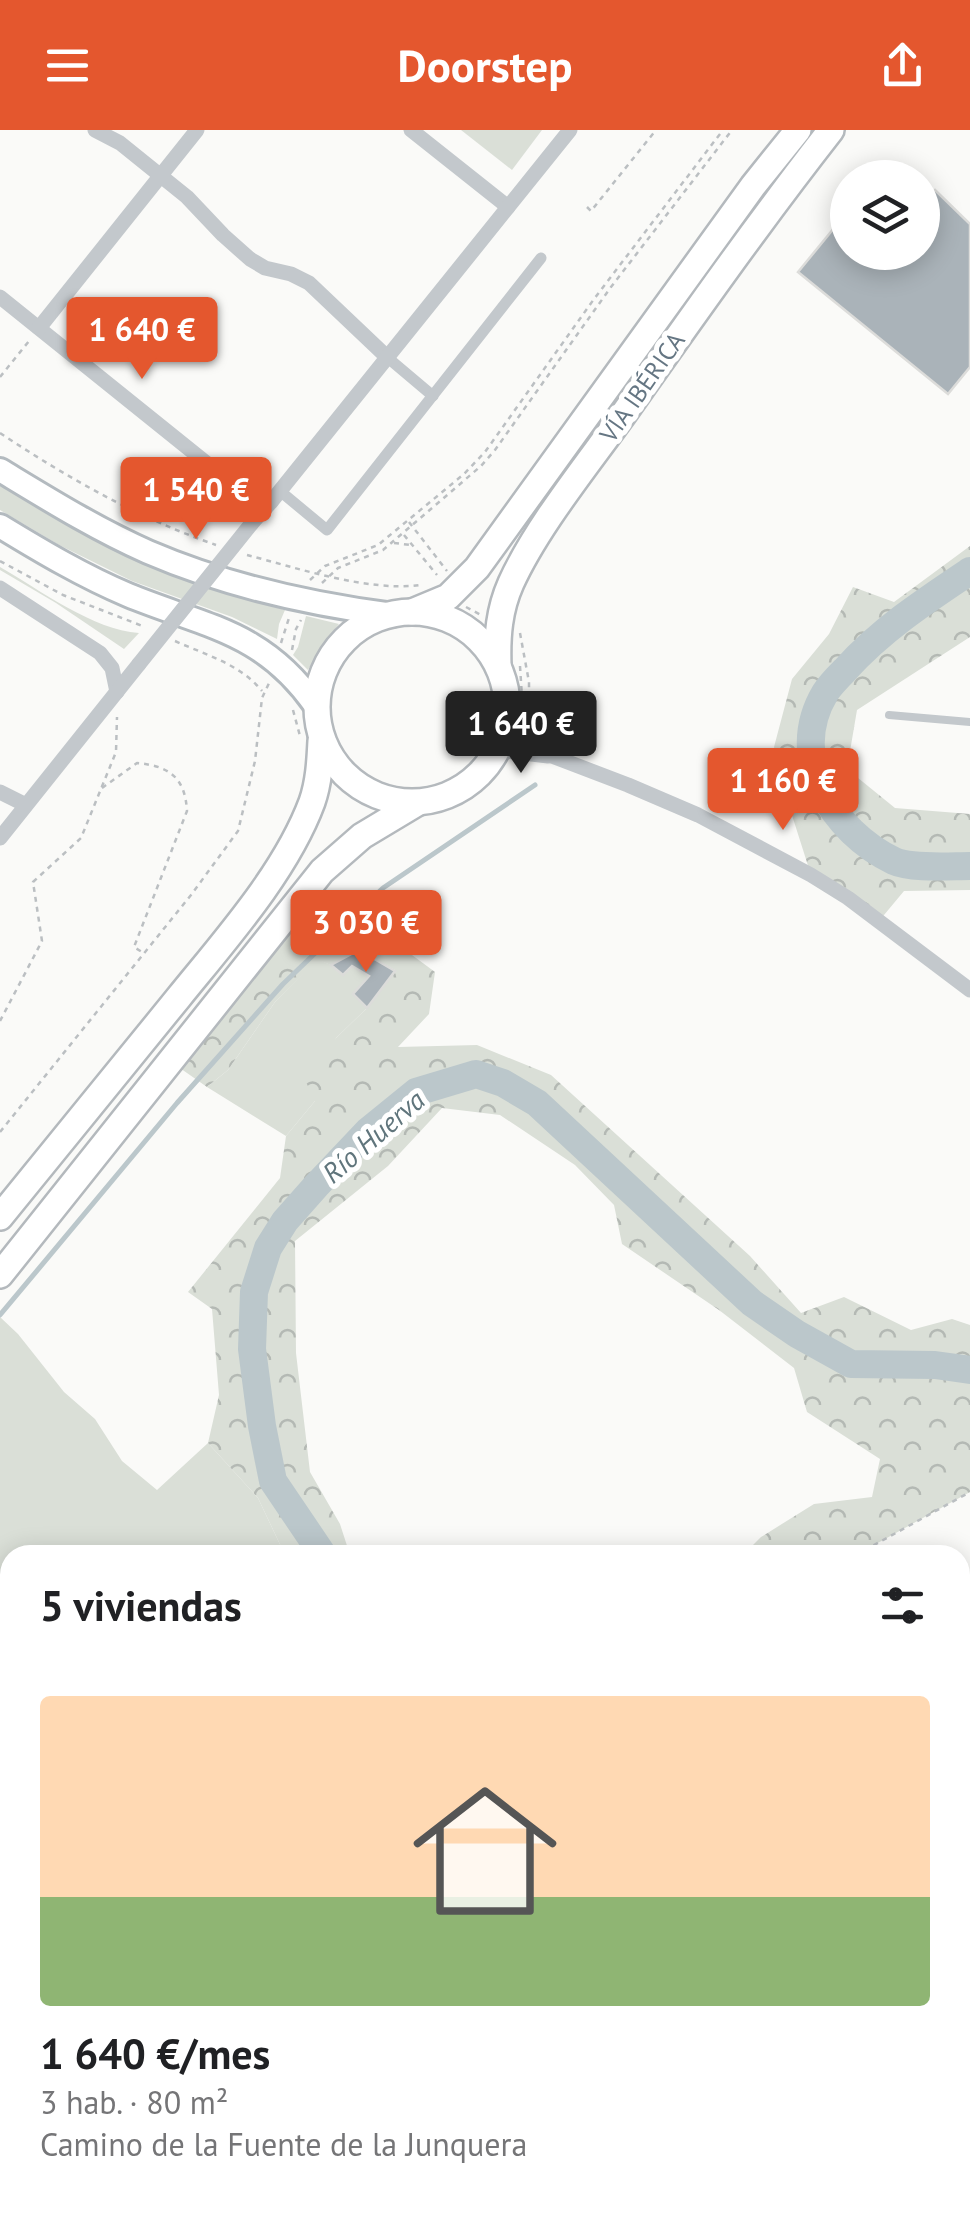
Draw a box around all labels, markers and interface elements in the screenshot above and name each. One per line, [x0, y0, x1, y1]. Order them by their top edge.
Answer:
text: Doorstep [398, 36, 572, 94]
icon: menu [40, 38, 95, 93]
icon: share [875, 38, 930, 93]
map controls [830, 160, 940, 270]
button: layers [830, 160, 940, 270]
pin: 1 640 € [50, 297, 234, 382]
text: 1 640 € [89, 308, 195, 350]
street label: VÍA IBÉRICA [592, 325, 692, 449]
pin: 1 540 € [104, 457, 288, 542]
text: 1 540 € [143, 468, 249, 510]
pin: 1 640 € [429, 691, 613, 776]
text: 1 640 € [468, 702, 574, 744]
pin: 1 160 € [691, 748, 875, 833]
text: 1 160 € [730, 759, 836, 801]
pin: 3 030 € [274, 890, 458, 975]
text: 3 030 € [313, 901, 419, 943]
water label: Río Huerva [314, 1081, 432, 1191]
text: 5 viviendas [40, 1578, 242, 1633]
icon: filters [875, 1578, 930, 1633]
icon: home [395, 1761, 575, 1941]
text: 1 640 €/mes [40, 2026, 270, 2081]
text: 3 hab. · 80 m² [40, 2081, 228, 2123]
text: Camino de la Fuente de la Junquera [40, 2123, 527, 2165]

